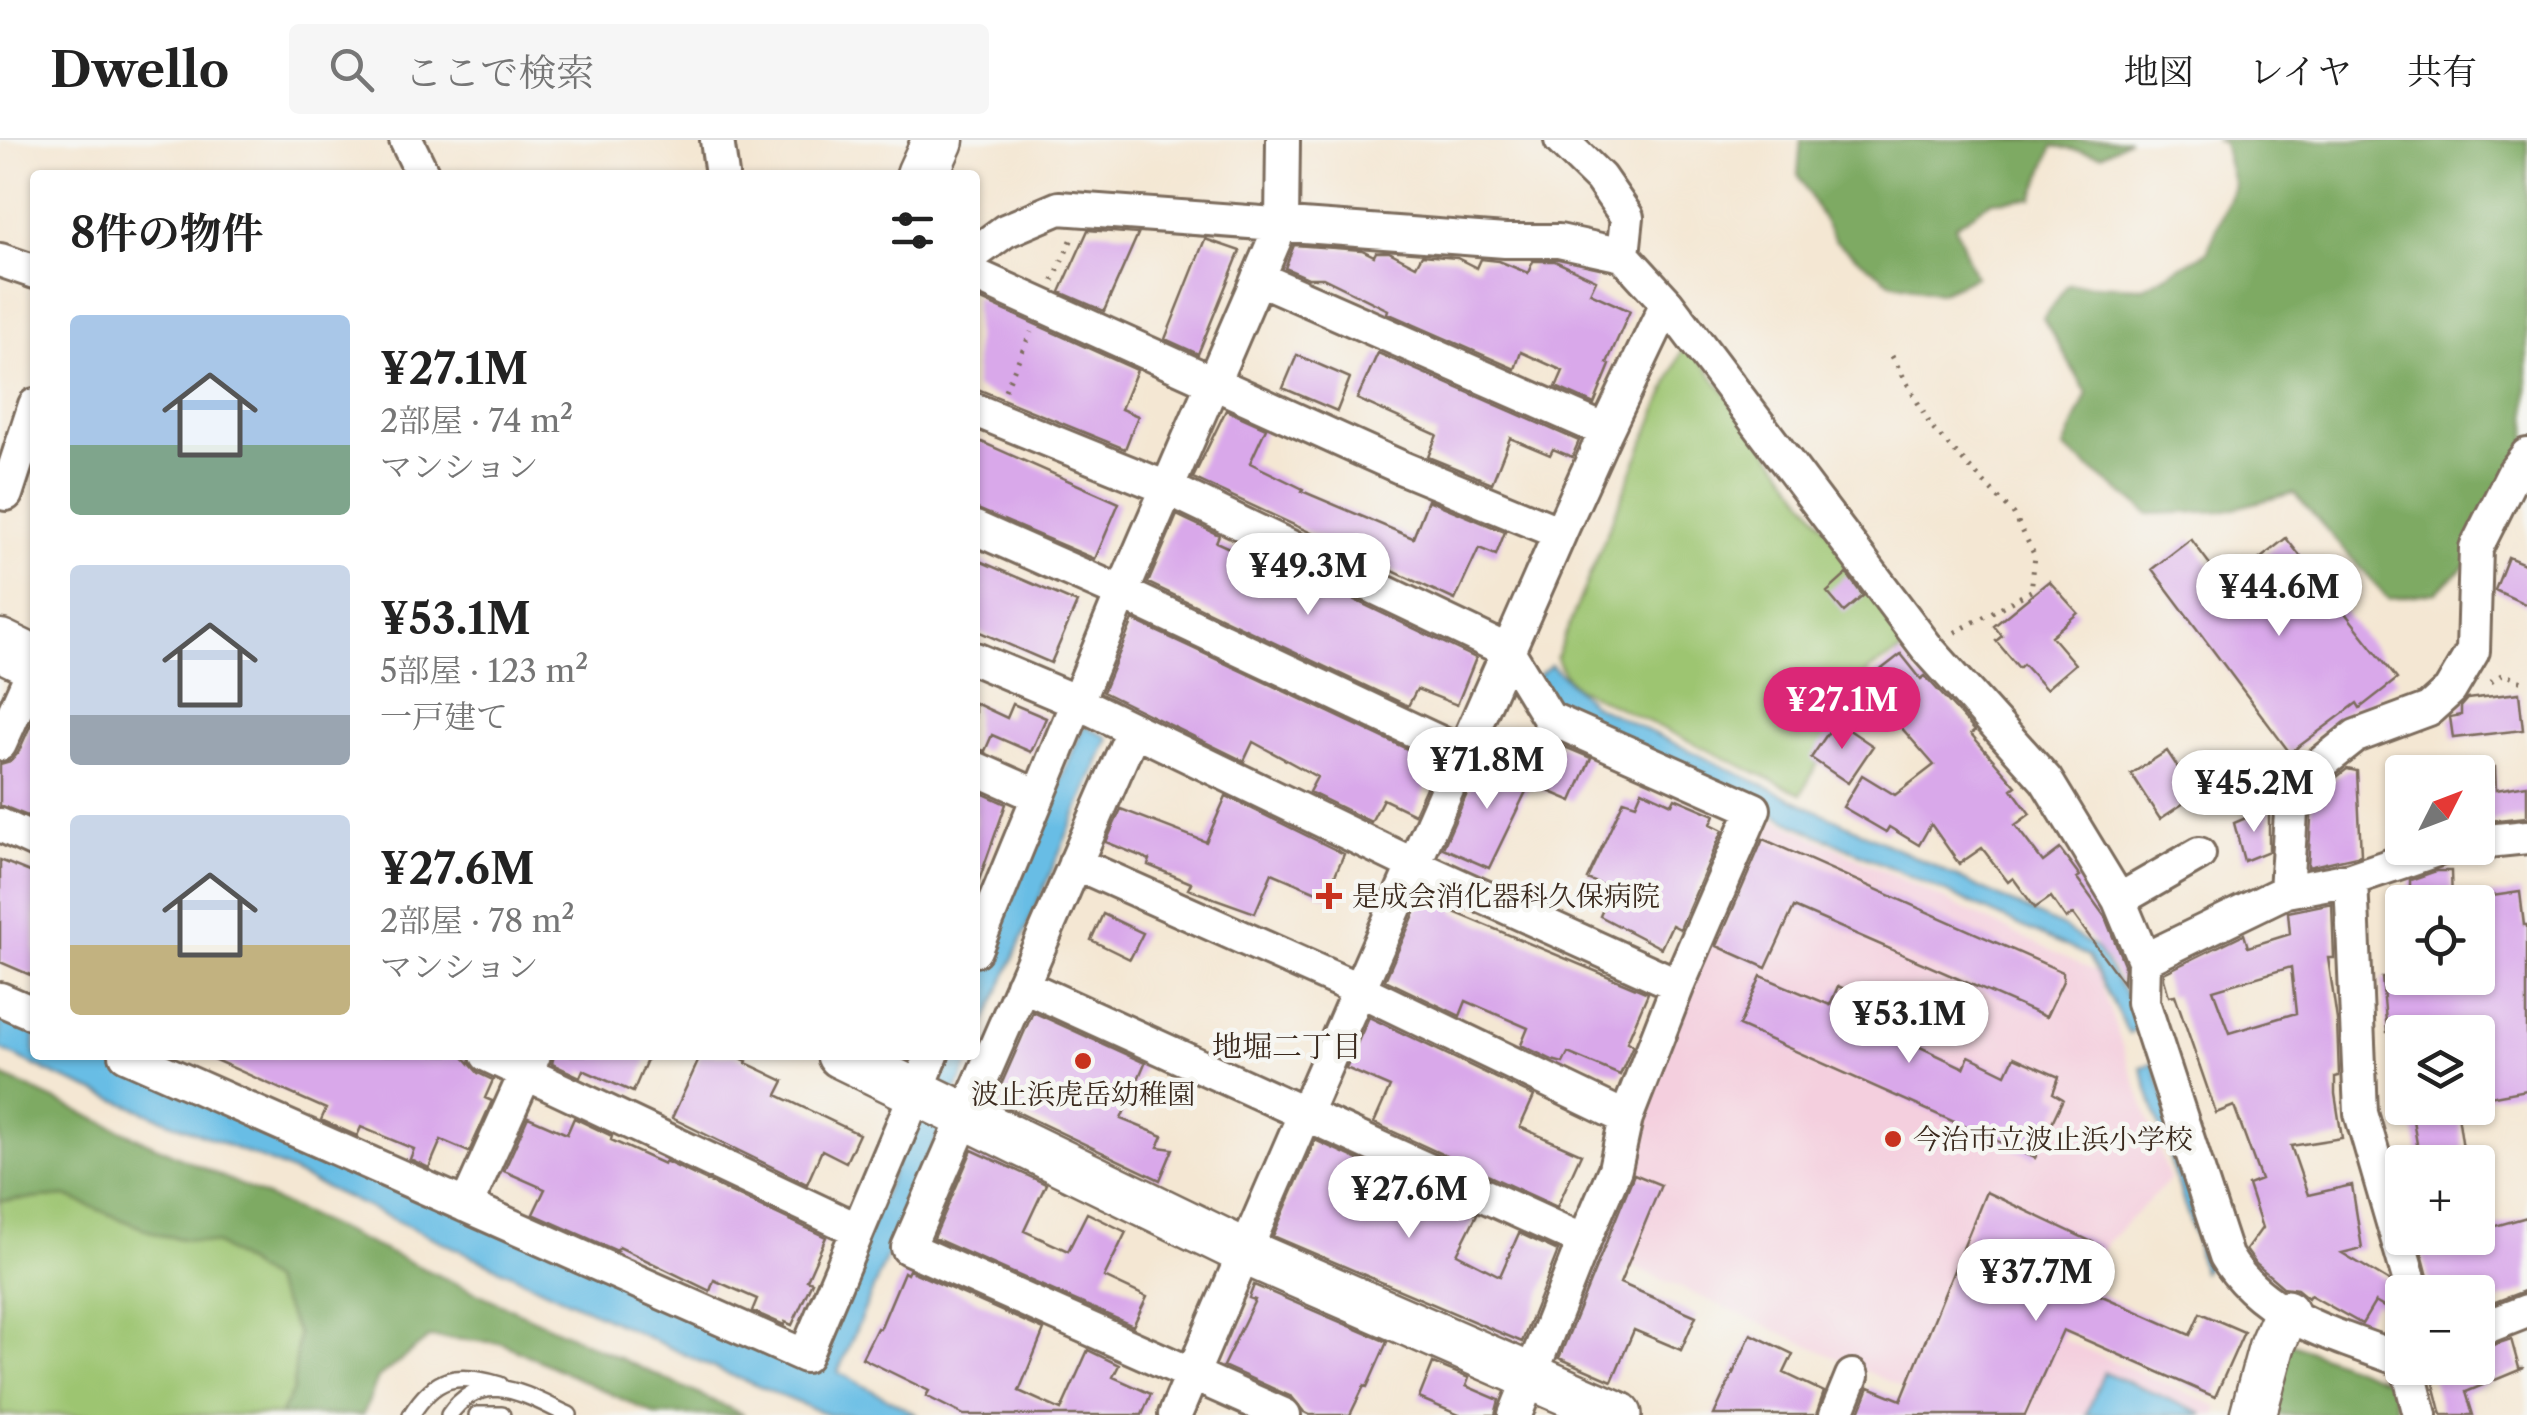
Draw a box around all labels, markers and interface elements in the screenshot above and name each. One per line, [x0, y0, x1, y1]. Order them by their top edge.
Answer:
search box [289, 24, 989, 114]
text: Dwello [50, 40, 229, 99]
icon: search [324, 42, 379, 97]
text: ここで検索 [404, 49, 594, 96]
text: 地図 [2124, 50, 2194, 93]
text: レイヤ [2249, 50, 2352, 93]
text: 共有 [2407, 50, 2477, 93]
icon: filters [885, 203, 940, 258]
text: 8件の物件 [70, 207, 264, 259]
text: ¥27.1M [380, 343, 528, 395]
icon: home [150, 355, 270, 475]
text: 2部屋 · 74 m² [380, 401, 573, 440]
text: マンション [380, 447, 539, 486]
pin: ¥49.3M [1227, 533, 1389, 618]
text: ¥49.3M [1248, 546, 1368, 585]
pin: ¥44.6M [2198, 554, 2360, 639]
text: ¥44.6M [2218, 567, 2340, 606]
text: ¥53.1M [380, 593, 531, 645]
icon: home [150, 605, 270, 725]
text: 5部屋 · 123 m² [380, 651, 588, 690]
pin: ¥27.1M [1761, 667, 1923, 752]
text: ¥27.1M [1785, 680, 1899, 719]
text: 一戸建て [380, 697, 508, 736]
pin: ¥71.8M [1406, 727, 1568, 812]
text: ¥71.8M [1429, 740, 1545, 779]
pin: ¥45.2M [2173, 750, 2335, 835]
north arrow [2385, 755, 2495, 865]
map controls [2385, 755, 2495, 1385]
text: ¥45.2M [2194, 763, 2314, 802]
text: ¥27.6M [380, 843, 535, 895]
icon: home [150, 855, 270, 975]
place label: 是成会消化器科久保病院 [1352, 879, 1660, 913]
marker: 是成会消化器科久保病院 [1316, 883, 1342, 909]
button: locate [2385, 885, 2495, 995]
text: 2部屋 · 78 m² [380, 901, 575, 940]
text: マンション [380, 947, 539, 986]
pin: ¥53.1M [1828, 981, 1990, 1066]
text: ¥53.1M [1852, 994, 1966, 1033]
button: layers [2385, 1015, 2495, 1125]
district label: 地堀二丁目 [1212, 1028, 1362, 1065]
marker: 波止浜虎岳幼稚園 [1072, 1050, 1094, 1072]
place label: 波止浜虎岳幼稚園 [971, 1077, 1195, 1111]
place label: 今治市立波止浜小学校 [1913, 1122, 2193, 1156]
marker: 今治市立波止浜小学校 [1882, 1128, 1904, 1150]
button: + [2385, 1145, 2495, 1255]
pin: ¥27.6M [1328, 1156, 1490, 1241]
text: ¥27.6M [1350, 1169, 1468, 1208]
pin: ¥37.7M [1955, 1239, 2117, 1324]
text: ¥37.7M [1979, 1252, 2093, 1291]
button: − [2385, 1275, 2495, 1385]

